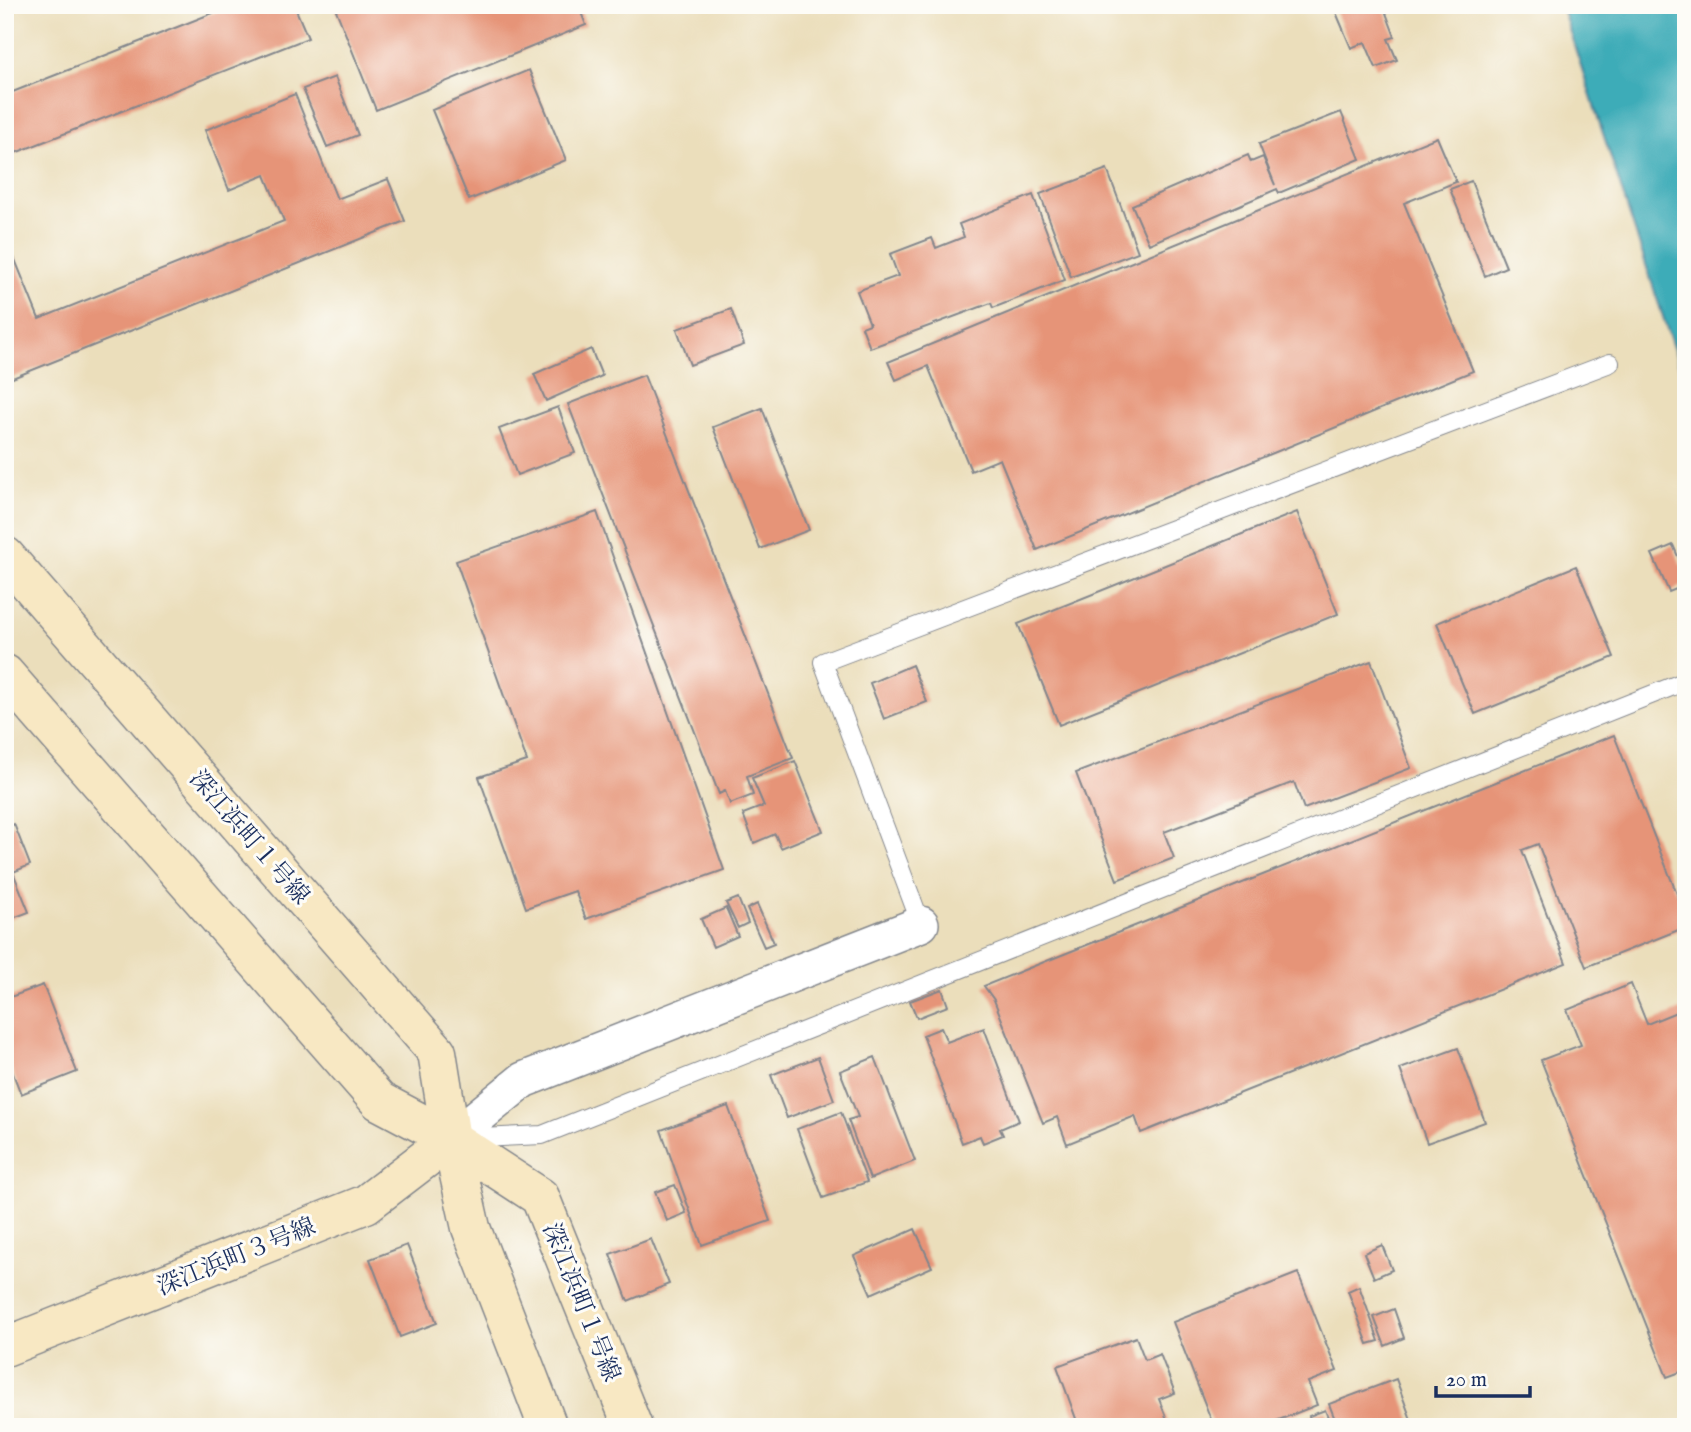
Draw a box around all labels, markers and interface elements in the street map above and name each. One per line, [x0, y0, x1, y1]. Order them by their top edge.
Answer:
street label: 深江浜町１号線 [182, 764, 316, 912]
street label: 深江浜町３号線 [153, 1212, 320, 1303]
street label: 深江浜町１号線 [535, 1219, 626, 1386]
scale bar [1436, 1355, 1530, 1399]
text: 20 m [1446, 1367, 1487, 1394]

